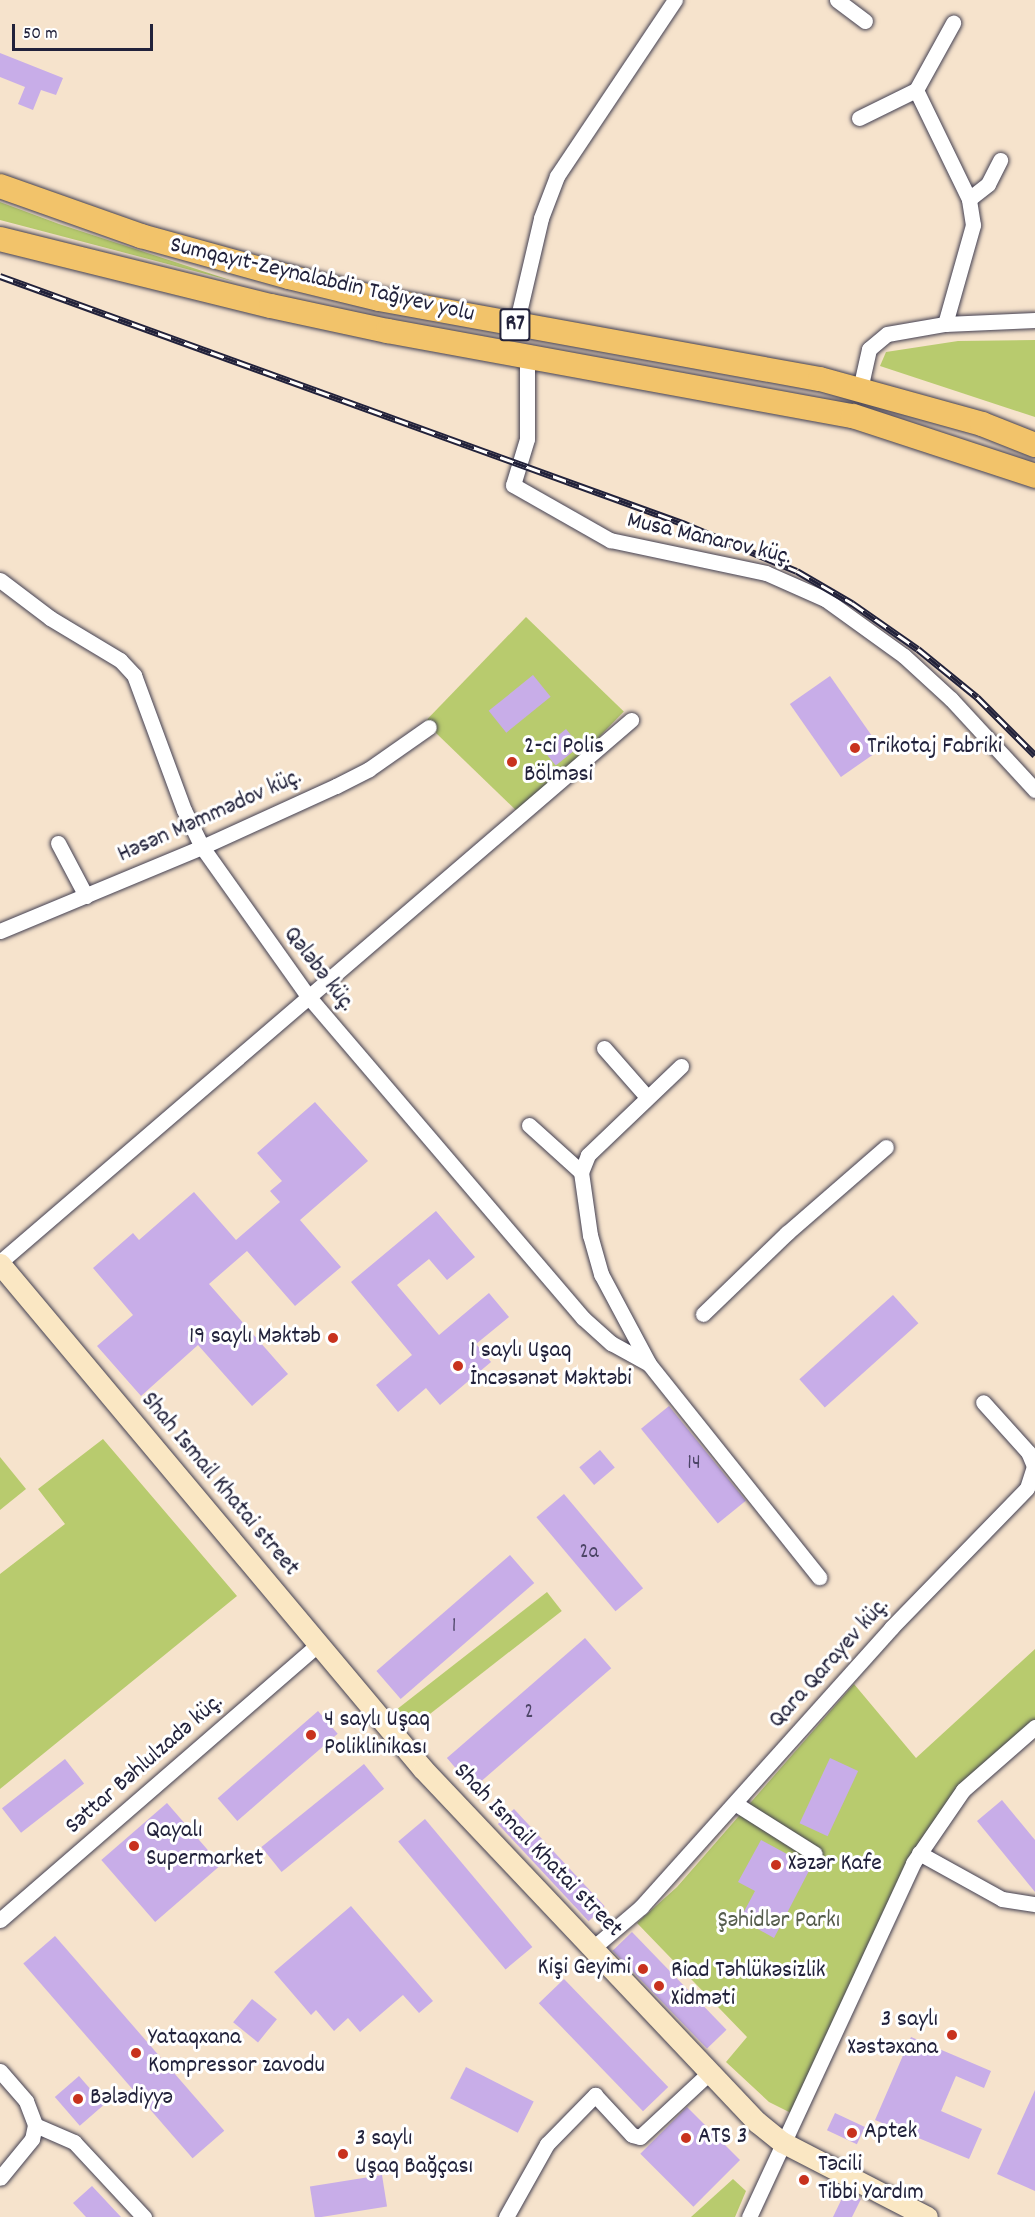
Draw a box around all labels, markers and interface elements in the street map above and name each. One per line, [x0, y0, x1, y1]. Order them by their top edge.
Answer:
scale bar [15, 12, 156, 50]
text: 50 m [23, 22, 58, 47]
street label: Sumqayıt-Zeynalabdin Tağıyev yolu [167, 232, 477, 330]
road number: R7 [498, 306, 532, 344]
street label: Musa Manarov küç. [624, 507, 794, 573]
place label: 2-ci Polis Bölməsi [524, 734, 604, 790]
place label: Trikotaj Fabriki [867, 734, 1002, 762]
marker: Trikotaj Fabriki [848, 741, 862, 755]
marker: 2-ci Polis Bölməsi [505, 755, 519, 769]
street label: Həsən Məmmədov küç. [114, 764, 306, 870]
street label: Qələbə küç. [276, 922, 360, 1018]
place label: 19 saylı Məktəb [189, 1324, 321, 1352]
marker: 19 saylı Məktəb [326, 1331, 340, 1345]
place label: 1 saylı Uşaq İncəsənət Məktəbi [470, 1338, 632, 1394]
marker: 1 saylı Uşaq İncəsənət Məktəbi [451, 1359, 465, 1373]
street label: Shah Ismail Khatai street [134, 1387, 304, 1583]
house number: 14 [687, 1451, 701, 1477]
house number: 2a [579, 1540, 599, 1566]
street label: Qara Qarayev küç. [764, 1593, 896, 1735]
house number: 1 [452, 1614, 456, 1640]
street label: Səttar Bəhlulzadə küç. [60, 1689, 230, 1841]
house number: 2 [524, 1700, 534, 1726]
place label: 4 saylı Uşaq Poliklinikası [324, 1707, 430, 1763]
marker: 4 saylı Uşaq Poliklinikası [302, 1726, 320, 1744]
street label: Shah Ismail Khatai street [446, 1758, 628, 1944]
place label: Qayalı Supermarket [146, 1818, 263, 1874]
marker: Qayalı Supermarket [127, 1839, 141, 1853]
place label: Xəzər Kafe [788, 1851, 882, 1879]
marker: Xəzər Kafe [769, 1858, 783, 1872]
park label: Şəhidlər Parkı [718, 1908, 840, 1936]
place label: Kişi Geyimi [538, 1955, 631, 1983]
place label: Riad Təhlükəsizlik Xidməti [671, 1958, 826, 2014]
marker: Kişi Geyimi [636, 1962, 650, 1976]
marker: Riad Təhlükəsizlik Xidməti [652, 1979, 666, 1993]
place label: 3 saylı Xəstəxana [848, 2007, 938, 2063]
place label: Yataqxana Kompressor zavodu [148, 2025, 325, 2081]
marker: 3 saylı Xəstəxana [943, 2026, 961, 2044]
marker: Yataqxana Kompressor zavodu [129, 2046, 143, 2060]
place label: Bələdiyyə [90, 2085, 173, 2113]
marker: Bələdiyyə [71, 2092, 85, 2106]
place label: Aptek [864, 2119, 917, 2147]
place label: ATS 3 [698, 2124, 747, 2152]
place label: 3 saylı Uşaq Bağçası [355, 2126, 473, 2182]
marker: Aptek [845, 2126, 859, 2140]
marker: ATS 3 [679, 2131, 693, 2145]
marker: 3 saylı Uşaq Bağçası [336, 2147, 350, 2161]
place label: Təcili Tibbi Yardım [818, 2152, 924, 2208]
marker: Təcili Tibbi Yardım [795, 2171, 813, 2189]

